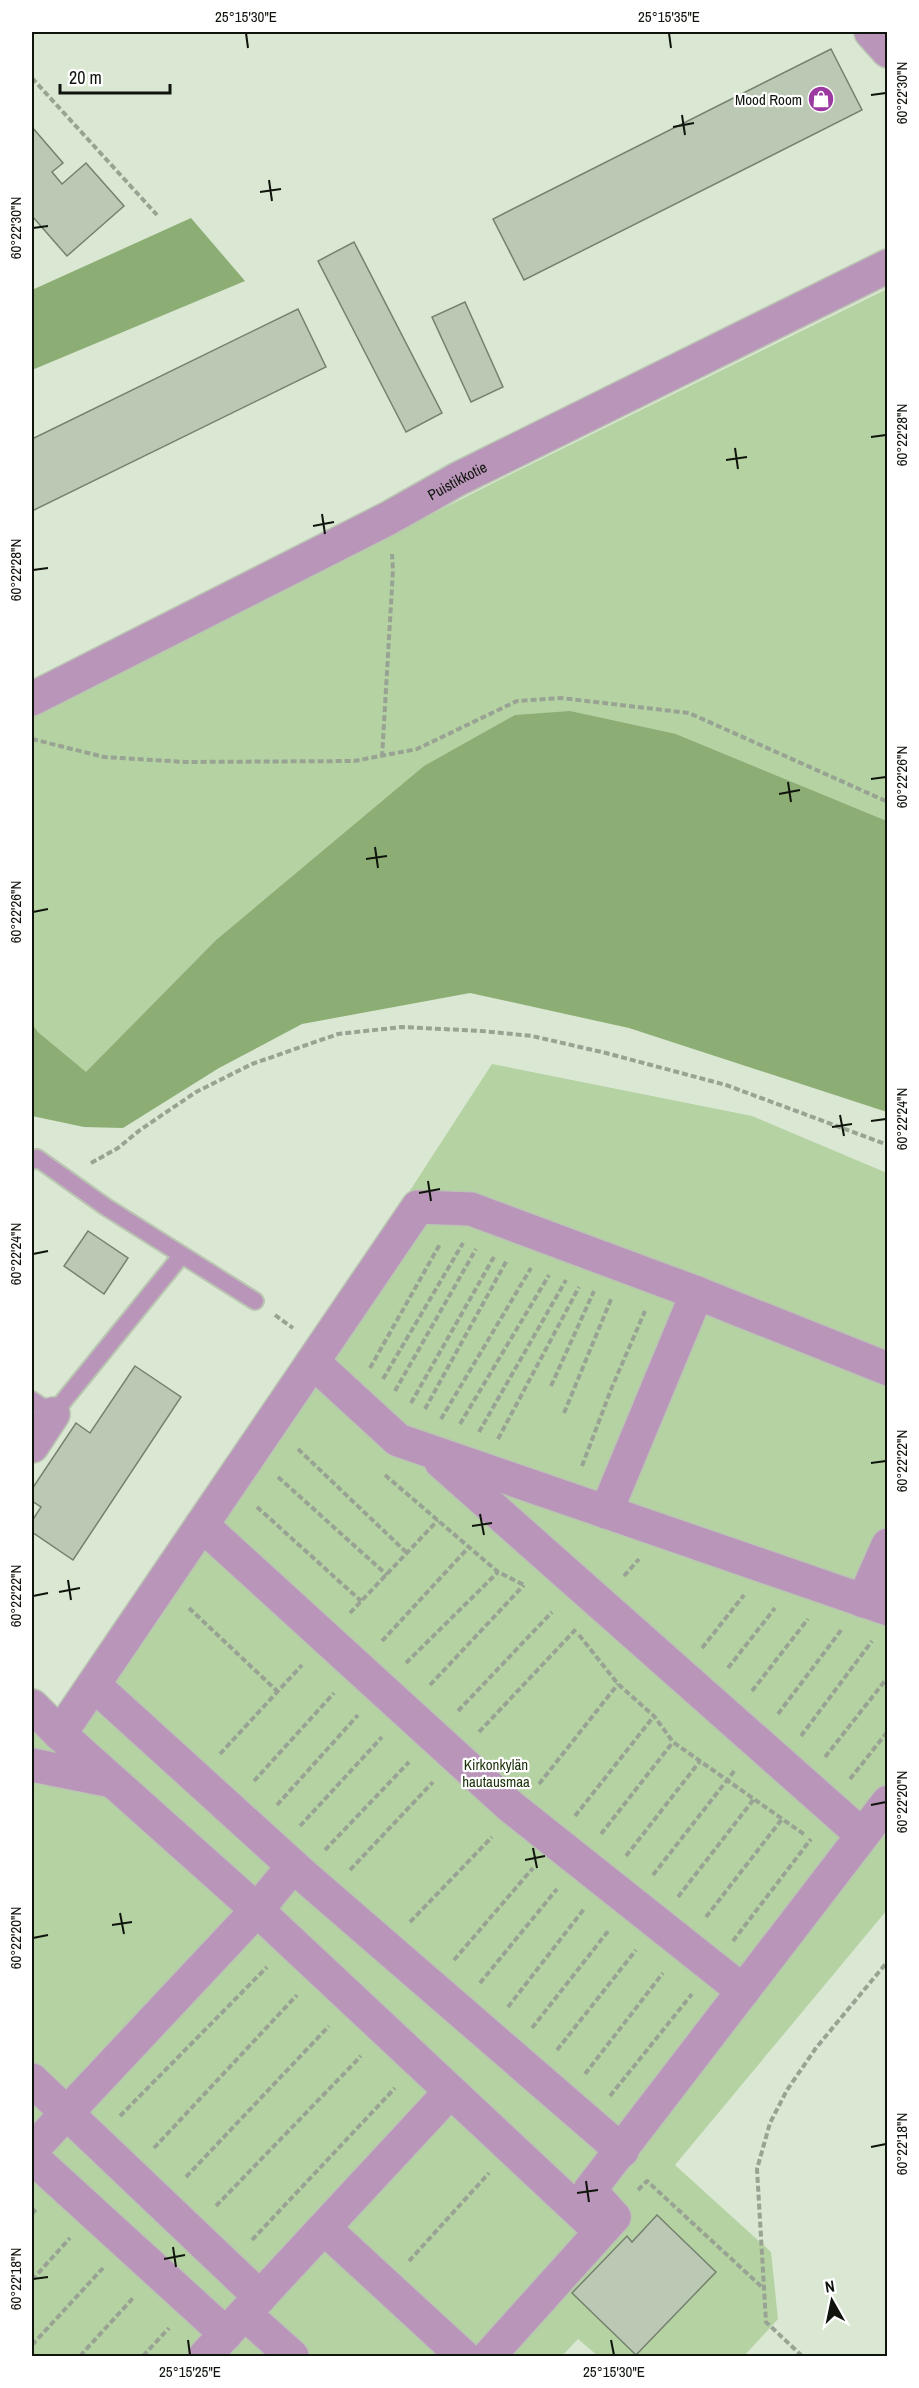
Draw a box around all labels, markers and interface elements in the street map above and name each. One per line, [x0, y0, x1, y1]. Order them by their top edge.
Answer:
text: 25°15'30"E [215, 6, 277, 27]
text: 25°15'35"E [638, 6, 700, 27]
scale bar [60, 57, 170, 95]
text: 60°22'30"N [891, 62, 912, 124]
text: 20 m [69, 65, 102, 90]
shop icon: Mood Room [806, 84, 836, 114]
place label: Mood Room [735, 89, 802, 110]
text: 60°22'30"N [5, 197, 26, 259]
text: 60°22'28"N [891, 404, 912, 466]
street label: Puistikkotie [424, 456, 490, 505]
text: 60°22'28"N [5, 539, 26, 601]
text: 60°22'26"N [891, 746, 912, 808]
text: 60°22'26"N [5, 881, 26, 943]
text: 60°22'24"N [891, 1088, 912, 1150]
text: 60°22'24"N [5, 1223, 26, 1285]
text: 60°22'22"N [891, 1430, 912, 1492]
text: 60°22'22"N [5, 1565, 26, 1627]
park label: Kirkonkylän hautausmaa [462, 1754, 530, 1792]
text: 60°22'20"N [891, 1771, 912, 1833]
text: 60°22'20"N [5, 1907, 26, 1969]
text: 60°22'18"N [891, 2113, 912, 2175]
text: 60°22'18"N [5, 2248, 26, 2310]
north arrow [802, 2271, 862, 2331]
text: N [823, 2275, 836, 2298]
text: 25°15'25"E [159, 2361, 221, 2382]
text: 25°15'30"E [583, 2361, 645, 2382]

